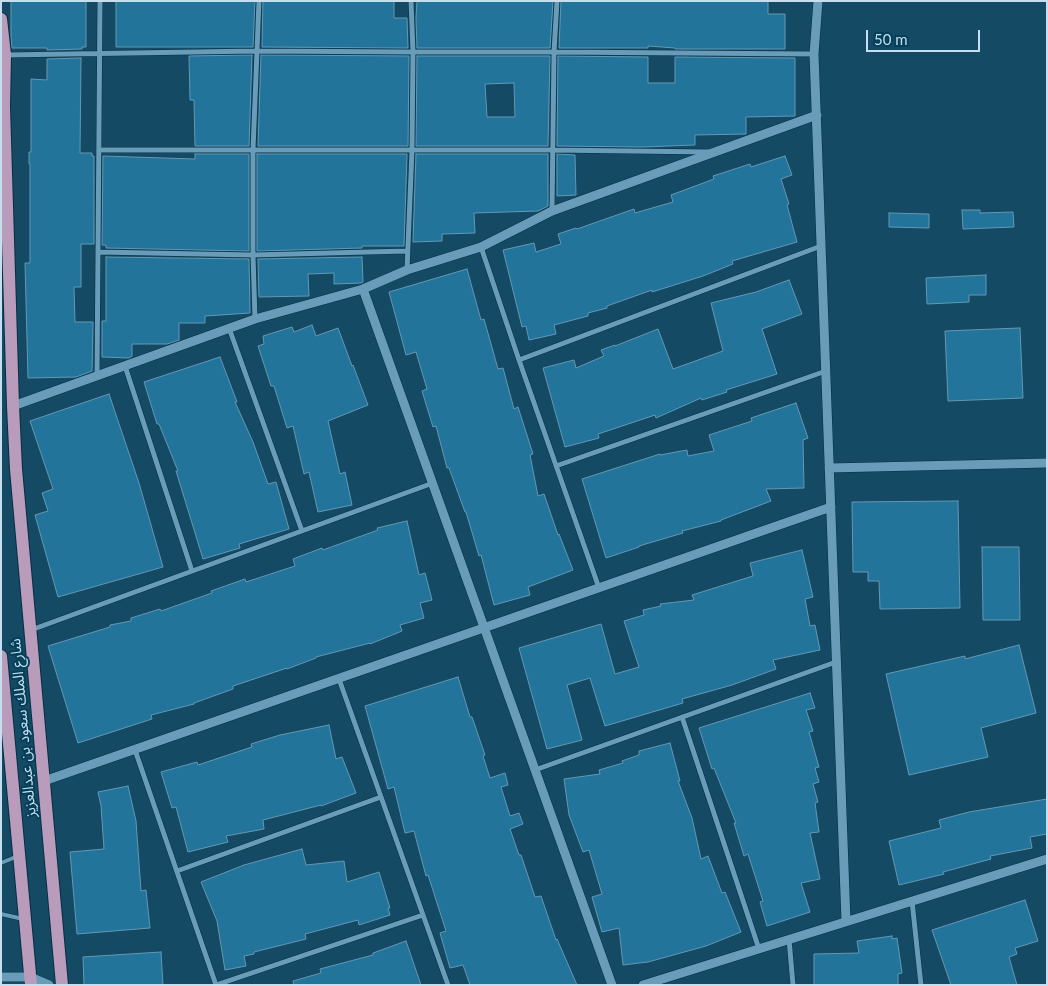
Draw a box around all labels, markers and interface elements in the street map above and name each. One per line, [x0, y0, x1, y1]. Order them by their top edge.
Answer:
scale bar [868, 20, 982, 52]
text: 50 m [874, 30, 908, 48]
street label: شارع الملك سعود بن عبدالعزيز [6, 638, 40, 818]

